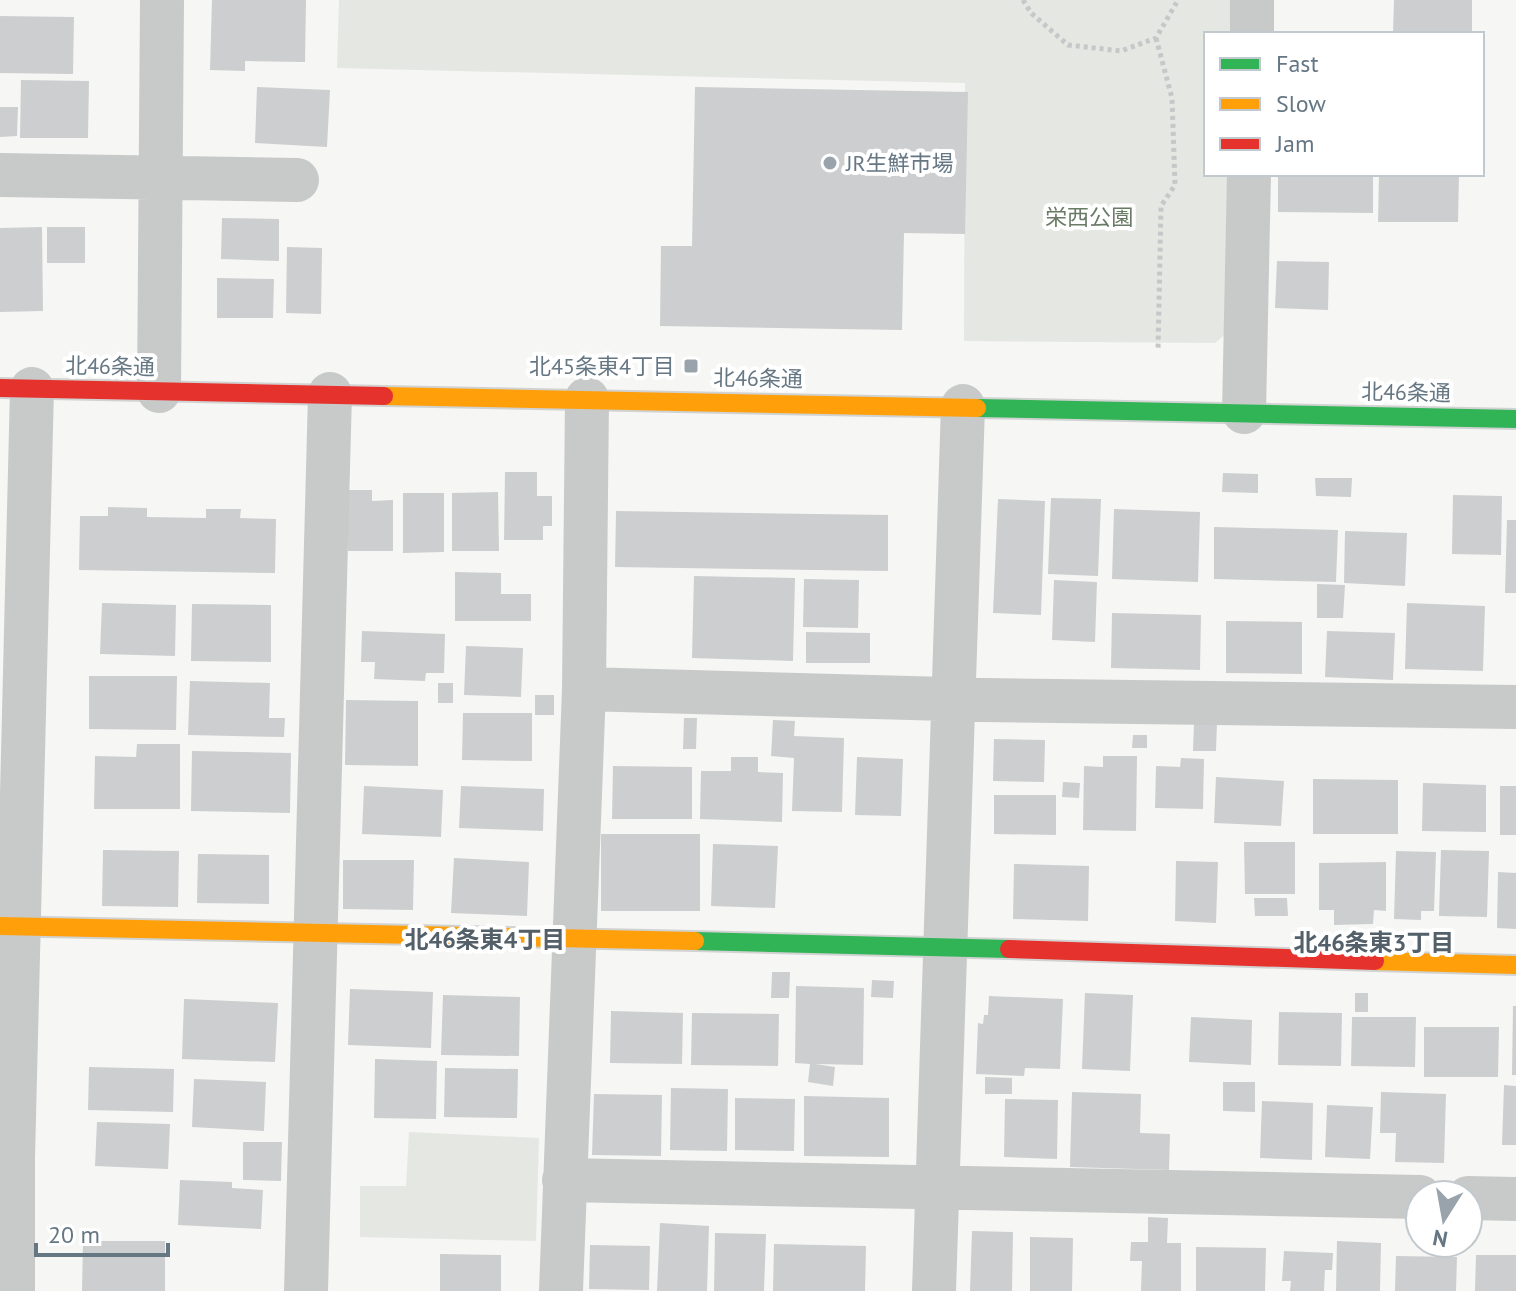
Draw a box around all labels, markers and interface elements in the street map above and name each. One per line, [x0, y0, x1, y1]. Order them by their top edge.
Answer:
legend [1204, 32, 1484, 176]
text: Fast [1276, 48, 1319, 79]
text: Slow [1276, 88, 1326, 119]
text: Jam [1275, 128, 1314, 159]
place label: JR生鮮市場 [845, 149, 954, 177]
marker: JR生鮮市場 [821, 154, 839, 172]
park label: 栄西公園 [1045, 203, 1133, 231]
street label: 北46条通 [65, 351, 155, 381]
place label: 北45条東4丁目 [529, 352, 675, 380]
marker: 北45条東4丁目 [682, 357, 700, 375]
street label: 北46条通 [713, 363, 803, 393]
street label: 北46条通 [1361, 377, 1451, 407]
district label: 北46条東4丁目 [405, 924, 565, 955]
district label: 北46条東3丁目 [1294, 927, 1454, 958]
north arrow [1404, 1179, 1484, 1259]
scale bar [36, 1207, 168, 1257]
text: 20 m [48, 1219, 100, 1250]
text: N [1430, 1224, 1450, 1254]

